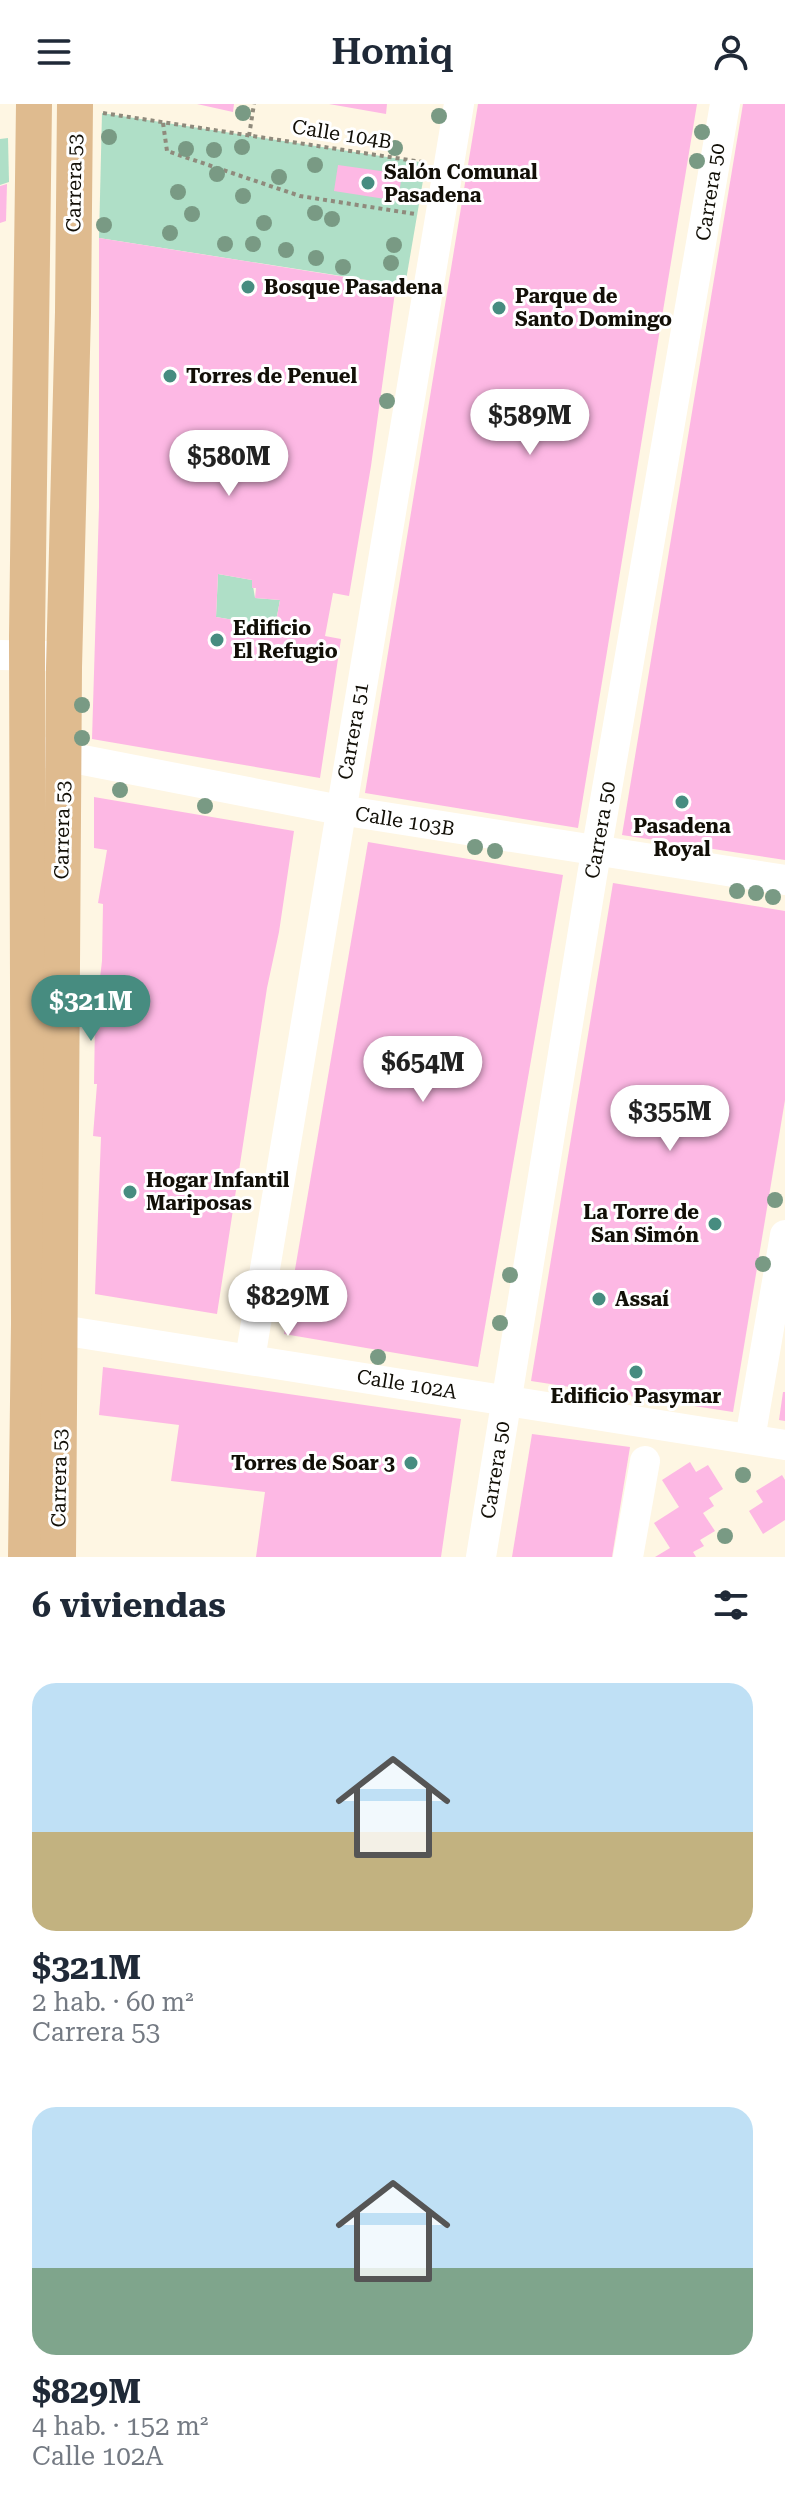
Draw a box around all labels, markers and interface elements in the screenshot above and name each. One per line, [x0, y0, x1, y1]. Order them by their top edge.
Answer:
icon: menu [32, 30, 76, 74]
icon: person [709, 30, 753, 74]
text: Homiq [332, 31, 453, 73]
street label: Calle 104B [290, 114, 394, 154]
street label: Carrera 53 [61, 133, 87, 233]
street label: Carrera 50 [690, 141, 730, 243]
place label: Salón Comunal Pasadena [384, 160, 538, 207]
marker: Salón Comunal Pasadena [359, 174, 377, 192]
place label: Bosque Pasadena [264, 275, 443, 299]
marker: Bosque Pasadena [239, 278, 257, 296]
place label: Parque de Santo Domingo [515, 284, 672, 331]
marker: Parque de Santo Domingo [490, 299, 508, 317]
place label: Torres de Penuel [186, 364, 357, 388]
marker: Torres de Penuel [161, 367, 179, 385]
pin: $589M [474, 389, 586, 457]
text: $589M [488, 400, 572, 430]
pin: $580M [173, 430, 285, 498]
text: $580M [187, 441, 271, 471]
place label: Edificio El Refugio [233, 616, 338, 663]
marker: Edificio El Refugio [208, 631, 226, 649]
street label: Carrera 51 [333, 680, 373, 782]
street label: Carrera 50 [580, 779, 620, 881]
street label: Carrera 53 [49, 780, 75, 880]
marker: Pasadena Royal [673, 793, 691, 811]
street label: Calle 103B [353, 801, 457, 841]
place label: Pasadena Royal [633, 814, 731, 861]
pin: $321M [35, 975, 147, 1043]
text: $321M [49, 986, 133, 1016]
pin: $654M [367, 1036, 479, 1104]
text: $654M [381, 1047, 465, 1077]
pin: $355M [614, 1085, 726, 1153]
text: $355M [628, 1096, 712, 1126]
place label: Hogar Infantil Mariposas [146, 1168, 290, 1215]
marker: Hogar Infantil Mariposas [121, 1183, 139, 1201]
place label: La Torre de San Simón [583, 1200, 700, 1247]
marker: La Torre de San Simón [706, 1215, 724, 1233]
pin: $829M [232, 1270, 344, 1338]
text: $829M [246, 1281, 330, 1311]
place label: Assaí [615, 1287, 669, 1311]
marker: Assaí [590, 1290, 608, 1308]
marker: Edificio Pasymar [627, 1363, 645, 1381]
street label: Calle 102A [355, 1364, 459, 1404]
place label: Edificio Pasymar [551, 1384, 721, 1408]
street label: Carrera 50 [475, 1419, 515, 1521]
street label: Carrera 53 [46, 1428, 72, 1528]
place label: Torres de Soar 3 [231, 1451, 395, 1475]
marker: Torres de Soar 3 [402, 1454, 420, 1472]
icon: filters [709, 1583, 753, 1627]
text: 6 viviendas [32, 1585, 226, 1625]
icon: home [321, 1735, 465, 1879]
text: $321M [32, 1947, 141, 1987]
text: 2 hab. · 60 m² [32, 1987, 194, 2017]
text: Carrera 53 [32, 2017, 160, 2047]
icon: home [321, 2159, 465, 2303]
text: $829M [32, 2371, 141, 2411]
text: 4 hab. · 152 m² [32, 2411, 208, 2441]
text: Calle 102A [32, 2441, 164, 2471]

